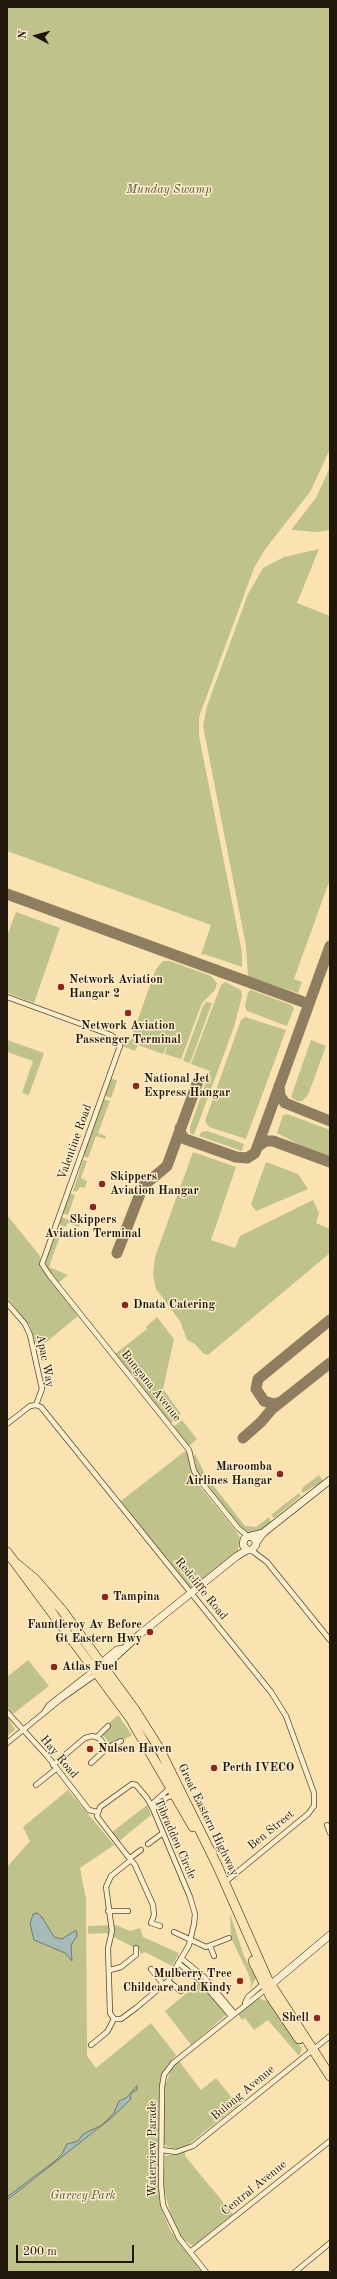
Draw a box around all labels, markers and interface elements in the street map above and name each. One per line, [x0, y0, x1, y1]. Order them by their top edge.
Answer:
north arrow [16, 16, 56, 56]
text: N [18, 30, 29, 39]
park label: Munday Swamp [126, 183, 212, 197]
place label: Network Aviation Hangar 2 [69, 973, 163, 1001]
marker: Network Aviation Hangar 2 [56, 982, 66, 992]
marker: Network Aviation Passenger Terminal [123, 1008, 133, 1018]
place label: Network Aviation Passenger Terminal [75, 1019, 181, 1047]
place label: National Jet Express Hangar [144, 1072, 230, 1100]
marker: National Jet Express Hangar [131, 1081, 141, 1091]
street label: Valentine Road [55, 1102, 95, 1182]
place label: Skippers Aviation Hangar [110, 1170, 199, 1198]
marker: Skippers Aviation Hangar [97, 1179, 107, 1189]
marker: Skippers Aviation Terminal [88, 1202, 98, 1212]
place label: Skippers Aviation Terminal [45, 1213, 141, 1241]
place label: Dnata Catering [133, 1298, 215, 1312]
marker: Dnata Catering [120, 1300, 130, 1310]
street label: Apac Way [33, 1333, 57, 1389]
street label: Bungana Avenue [118, 1347, 184, 1425]
place label: Maroomba Airlines Hangar [185, 1460, 272, 1488]
marker: Maroomba Airlines Hangar [275, 1469, 285, 1479]
street label: Redcliffe Road [172, 1555, 230, 1623]
place label: Tampina [113, 1590, 160, 1604]
marker: Tampina [100, 1592, 110, 1602]
place label: Fauntleroy Av Before Gt Eastern Hwy [27, 1618, 142, 1646]
marker: Fauntleroy Av Before Gt Eastern Hwy [145, 1627, 155, 1637]
place label: Atlas Fuel [62, 1660, 118, 1674]
marker: Atlas Fuel [49, 1662, 59, 1672]
street label: Hay Road [37, 1733, 81, 1781]
place label: Nulsen Haven [98, 1742, 172, 1756]
marker: Nulsen Haven [85, 1744, 95, 1754]
street label: Great Eastern Highway [175, 1761, 241, 1879]
place label: Perth IVECO [222, 1761, 294, 1775]
marker: Perth IVECO [209, 1763, 219, 1773]
street label: Tibradden Circle [151, 1796, 199, 1882]
street label: Ben Street [245, 1807, 297, 1853]
place label: Mulberry Tree Childcare and Kindy [123, 1967, 232, 1995]
marker: Mulberry Tree Childcare and Kindy [235, 1976, 245, 1986]
place label: Shell [282, 2011, 309, 2025]
marker: Shell [312, 2013, 322, 2023]
street label: Bulong Avenue [208, 2062, 278, 2124]
street label: Waterview Parade [146, 2101, 160, 2197]
street label: Central Avenue [218, 2157, 290, 2219]
park label: Garvey Park [50, 2189, 116, 2203]
scale bar [18, 2237, 136, 2263]
text: 200 m [23, 2246, 57, 2258]

